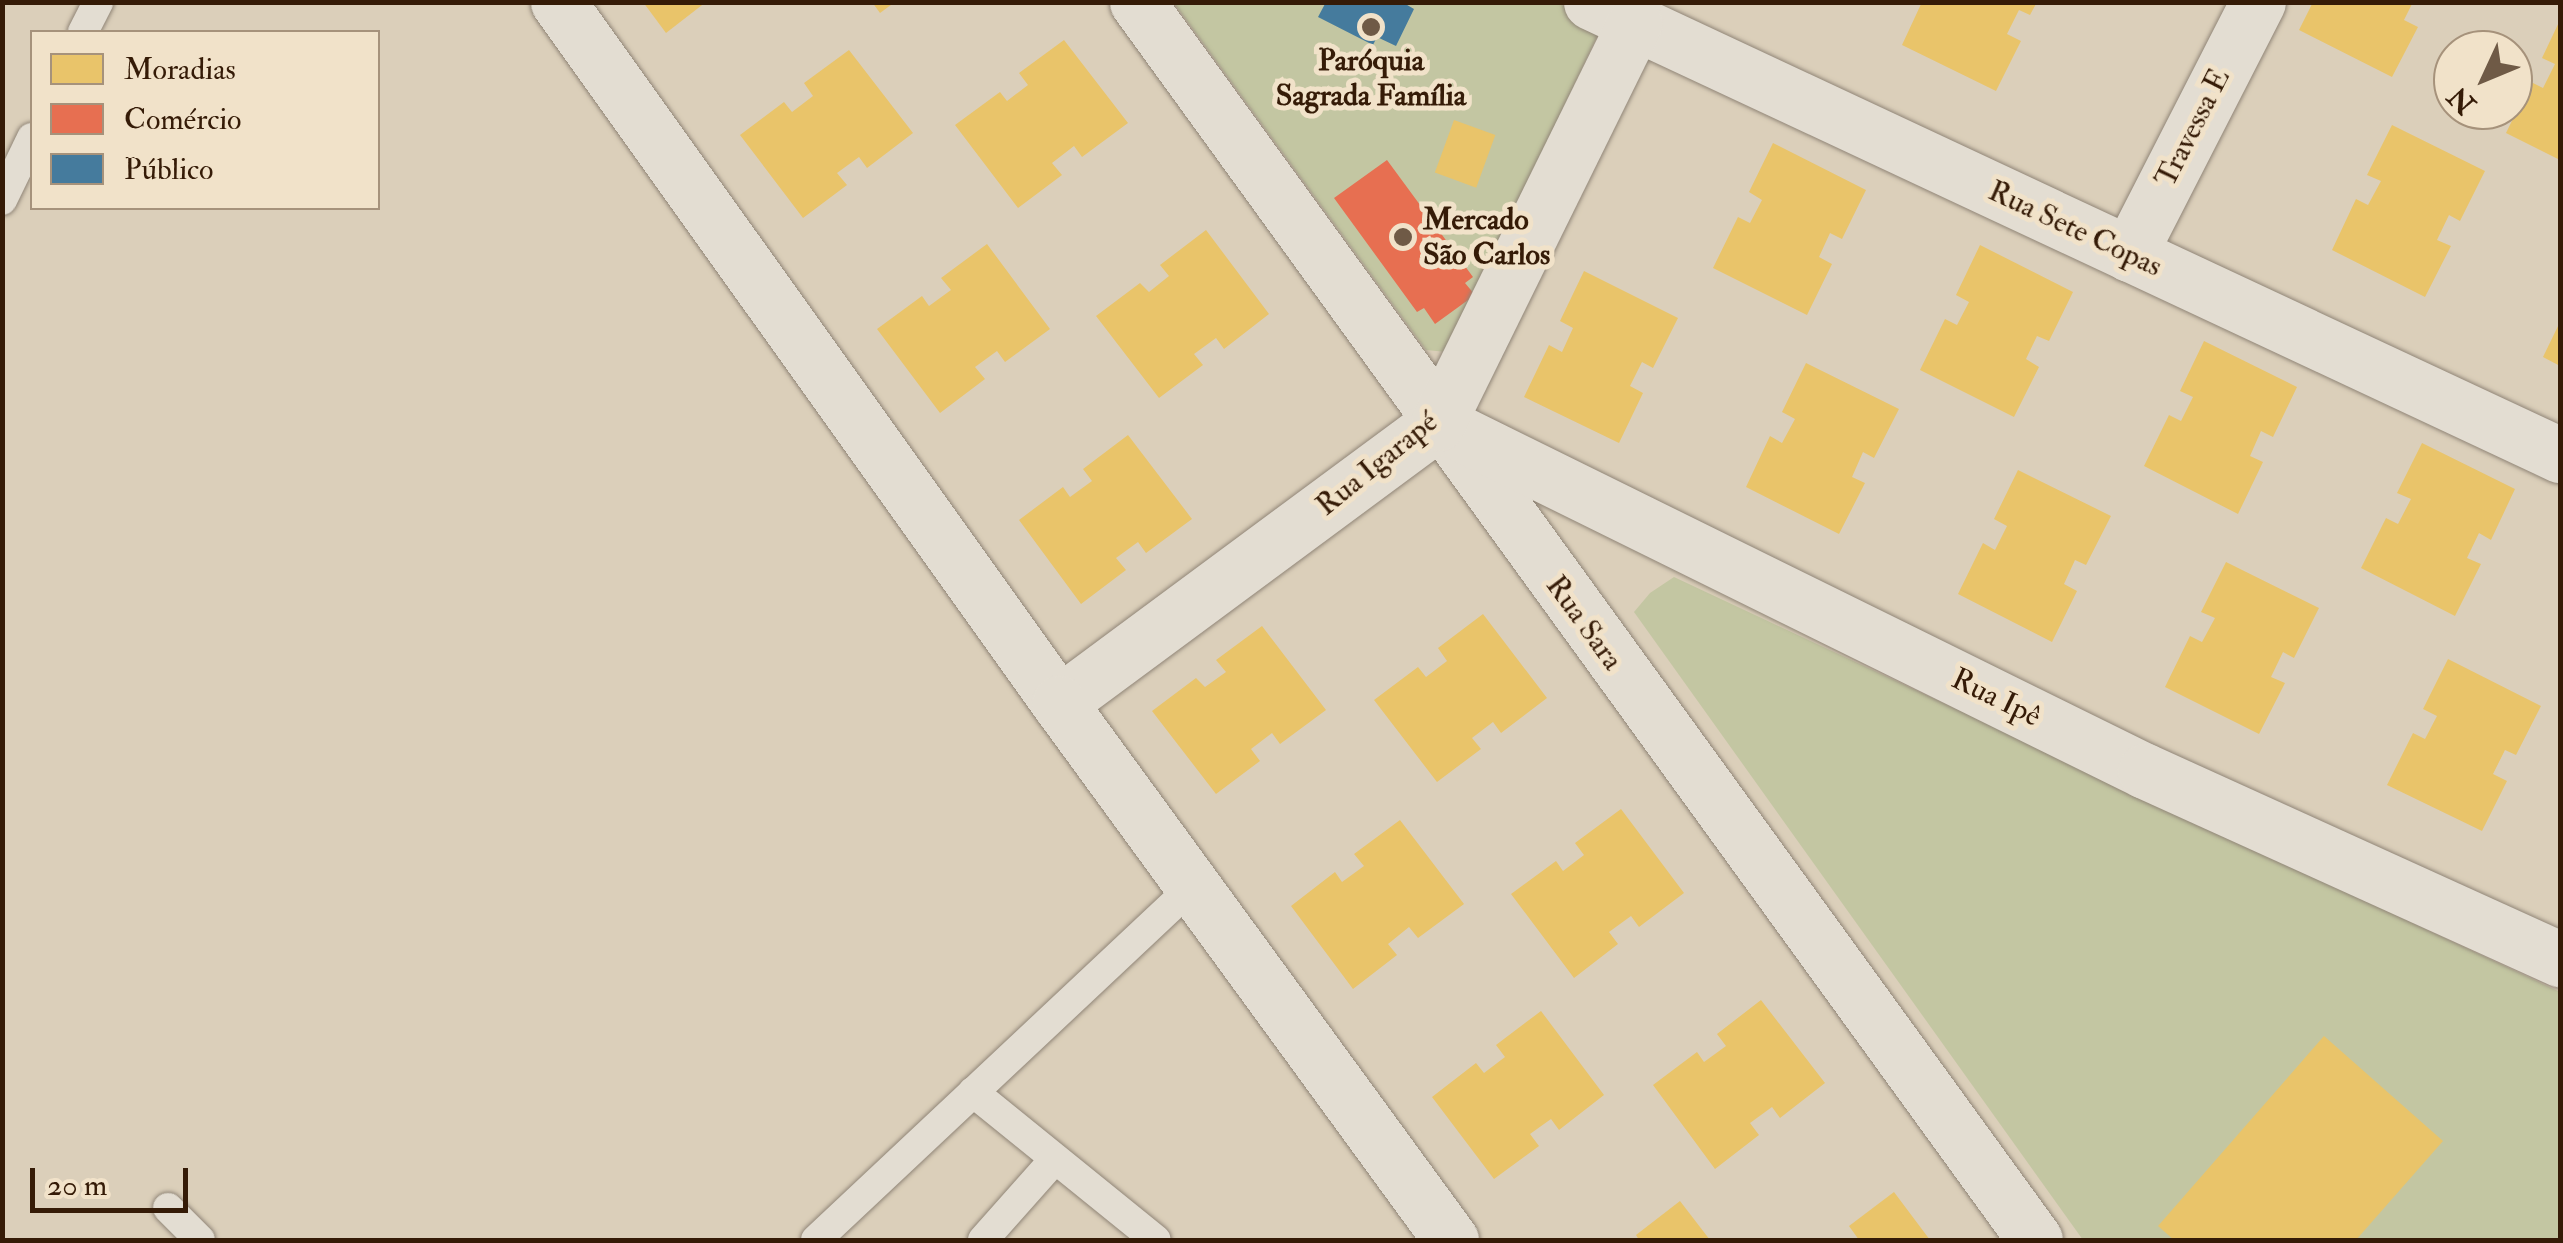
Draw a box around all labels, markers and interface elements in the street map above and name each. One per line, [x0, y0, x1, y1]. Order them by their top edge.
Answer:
marker: Paróquia Sagrada Família [1360, 16, 1382, 38]
legend [30, 30, 380, 210]
north arrow [2433, 30, 2533, 130]
place label: Paróquia Sagrada Família [1276, 43, 1466, 114]
text: Moradias [124, 51, 236, 88]
street label: Travessa E [2148, 63, 2238, 193]
text: N [2441, 79, 2484, 121]
text: Comércio [124, 101, 242, 138]
text: Público [124, 151, 214, 188]
street label: Rua Sete Copas [1982, 173, 2168, 285]
place label: Mercado São Carlos [1423, 202, 1550, 272]
marker: Mercado São Carlos [1392, 226, 1414, 248]
street label: Rua Igarapé [1309, 404, 1445, 524]
street label: Rua Sara [1538, 569, 1630, 677]
street label: Rua Ipê [1945, 661, 2047, 735]
scale bar [35, 1148, 192, 1210]
text: 20 m [47, 1167, 107, 1204]

